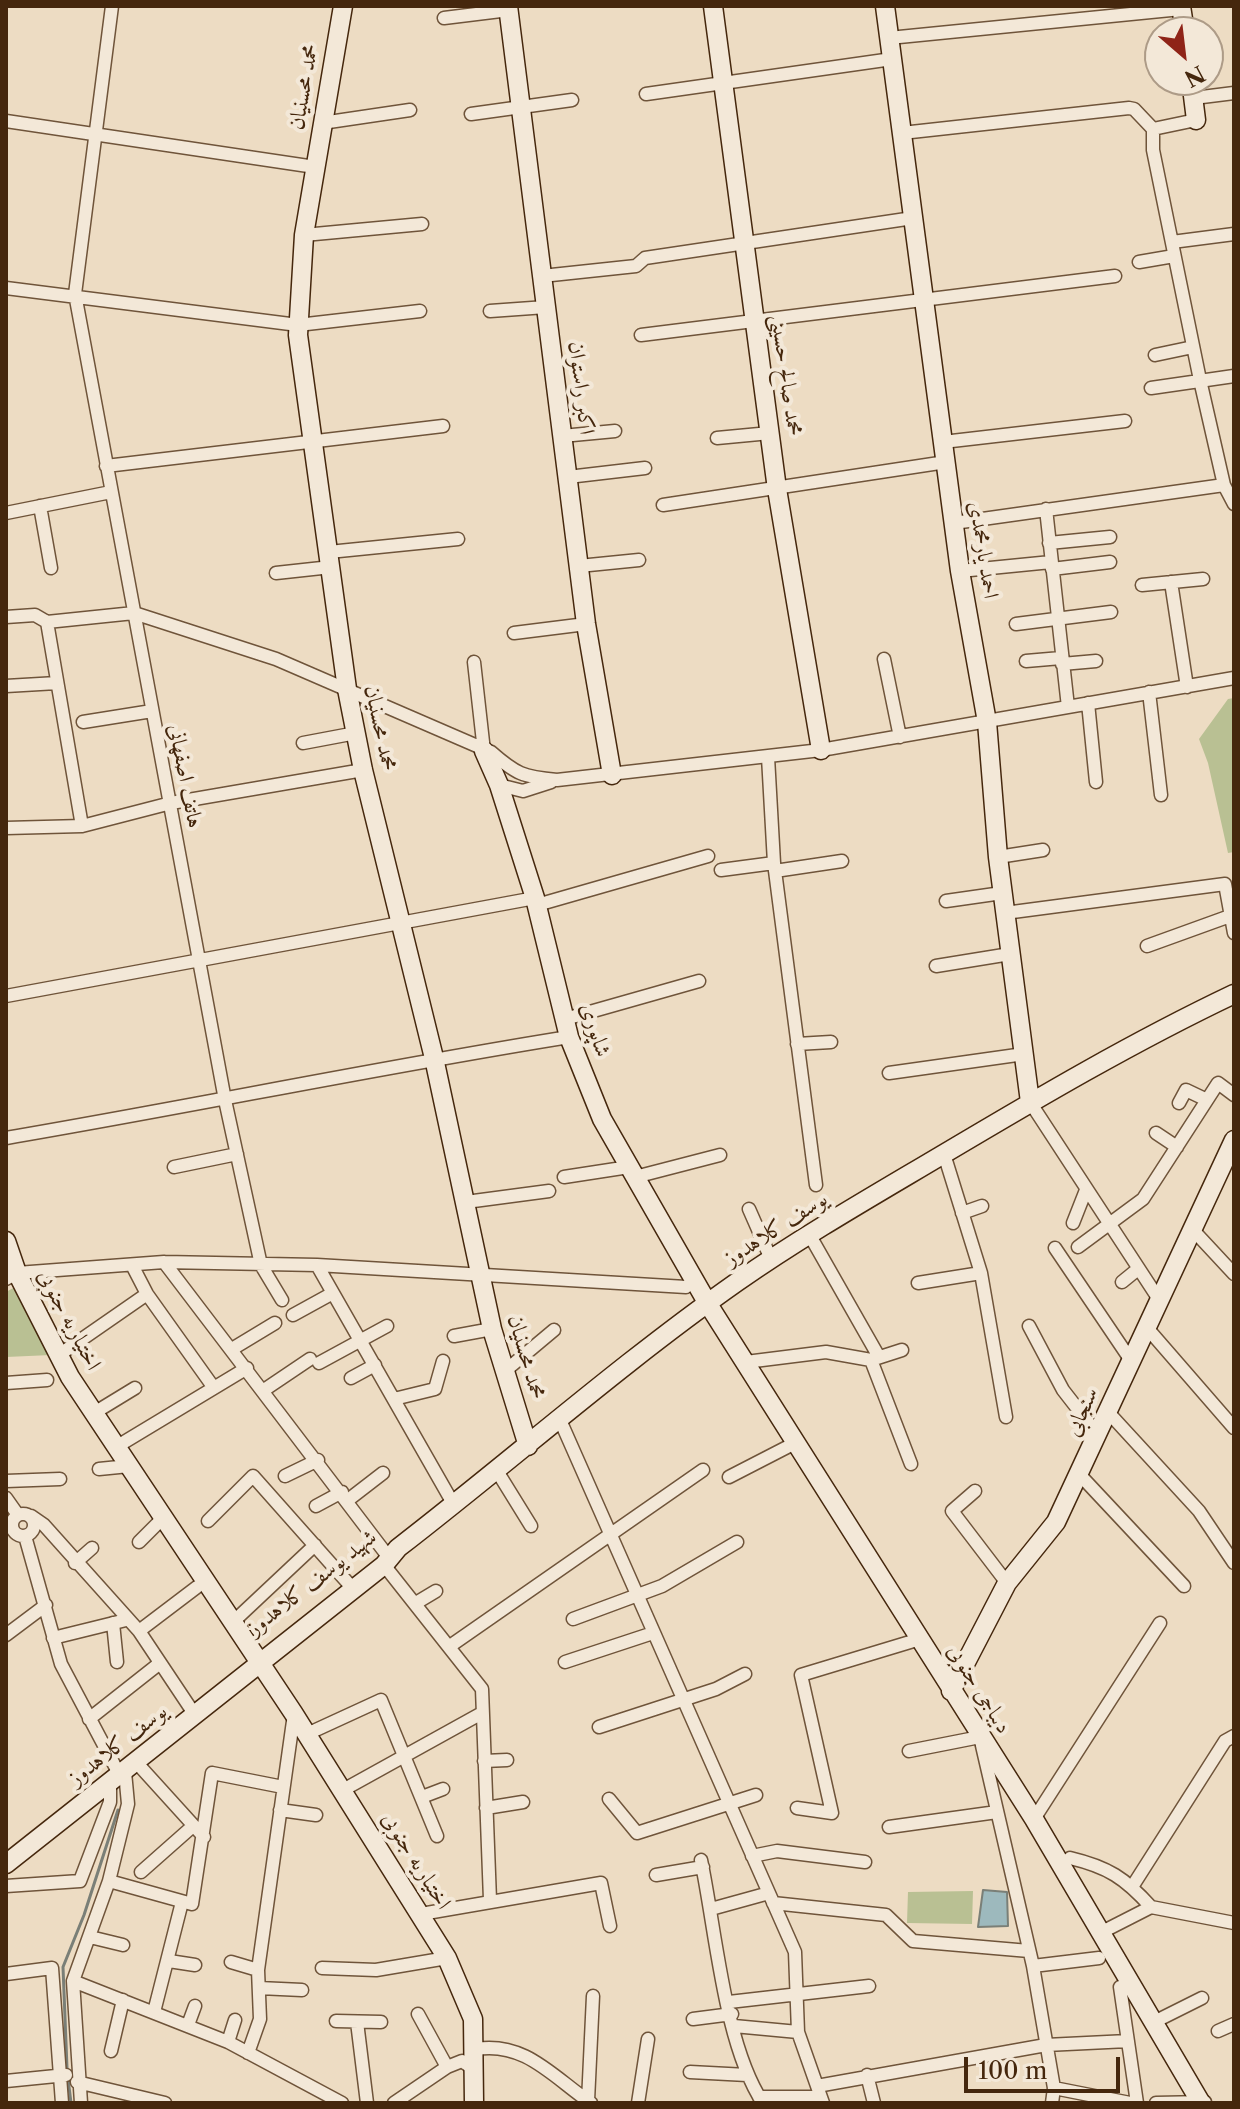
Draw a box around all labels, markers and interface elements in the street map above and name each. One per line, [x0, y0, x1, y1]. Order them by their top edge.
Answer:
north arrow [1144, 16, 1224, 96]
street label: محمد محسنیان [283, 42, 325, 132]
text: N [1180, 59, 1209, 92]
street label: محمد صالح حسینی [764, 313, 808, 437]
street label: اکبر راستوان [562, 340, 600, 436]
street label: احمد یارمحمدی [962, 499, 1004, 601]
street label: محمد محسنیان [358, 683, 402, 773]
street label: هاتف اصفهانی [162, 722, 208, 830]
street label: شاپوری [574, 1000, 616, 1060]
street label: یوسف کلاهدوز [719, 1186, 833, 1272]
street label: اختیاریه جنوبی [31, 1265, 107, 1375]
street label: محمد محسنیان [501, 1312, 551, 1402]
street label: سنجابی [1060, 1383, 1104, 1441]
street label: شهید یوسف کلاهدوز [242, 1524, 382, 1642]
street label: دیباجی جنوبی [941, 1639, 1017, 1739]
street label: یوسف کلاهدوز [64, 1698, 172, 1792]
street label: اختیاریه جنوبی [376, 1807, 456, 1915]
scale bar [968, 2041, 1124, 2091]
text: 100 m [978, 2056, 1047, 2085]

